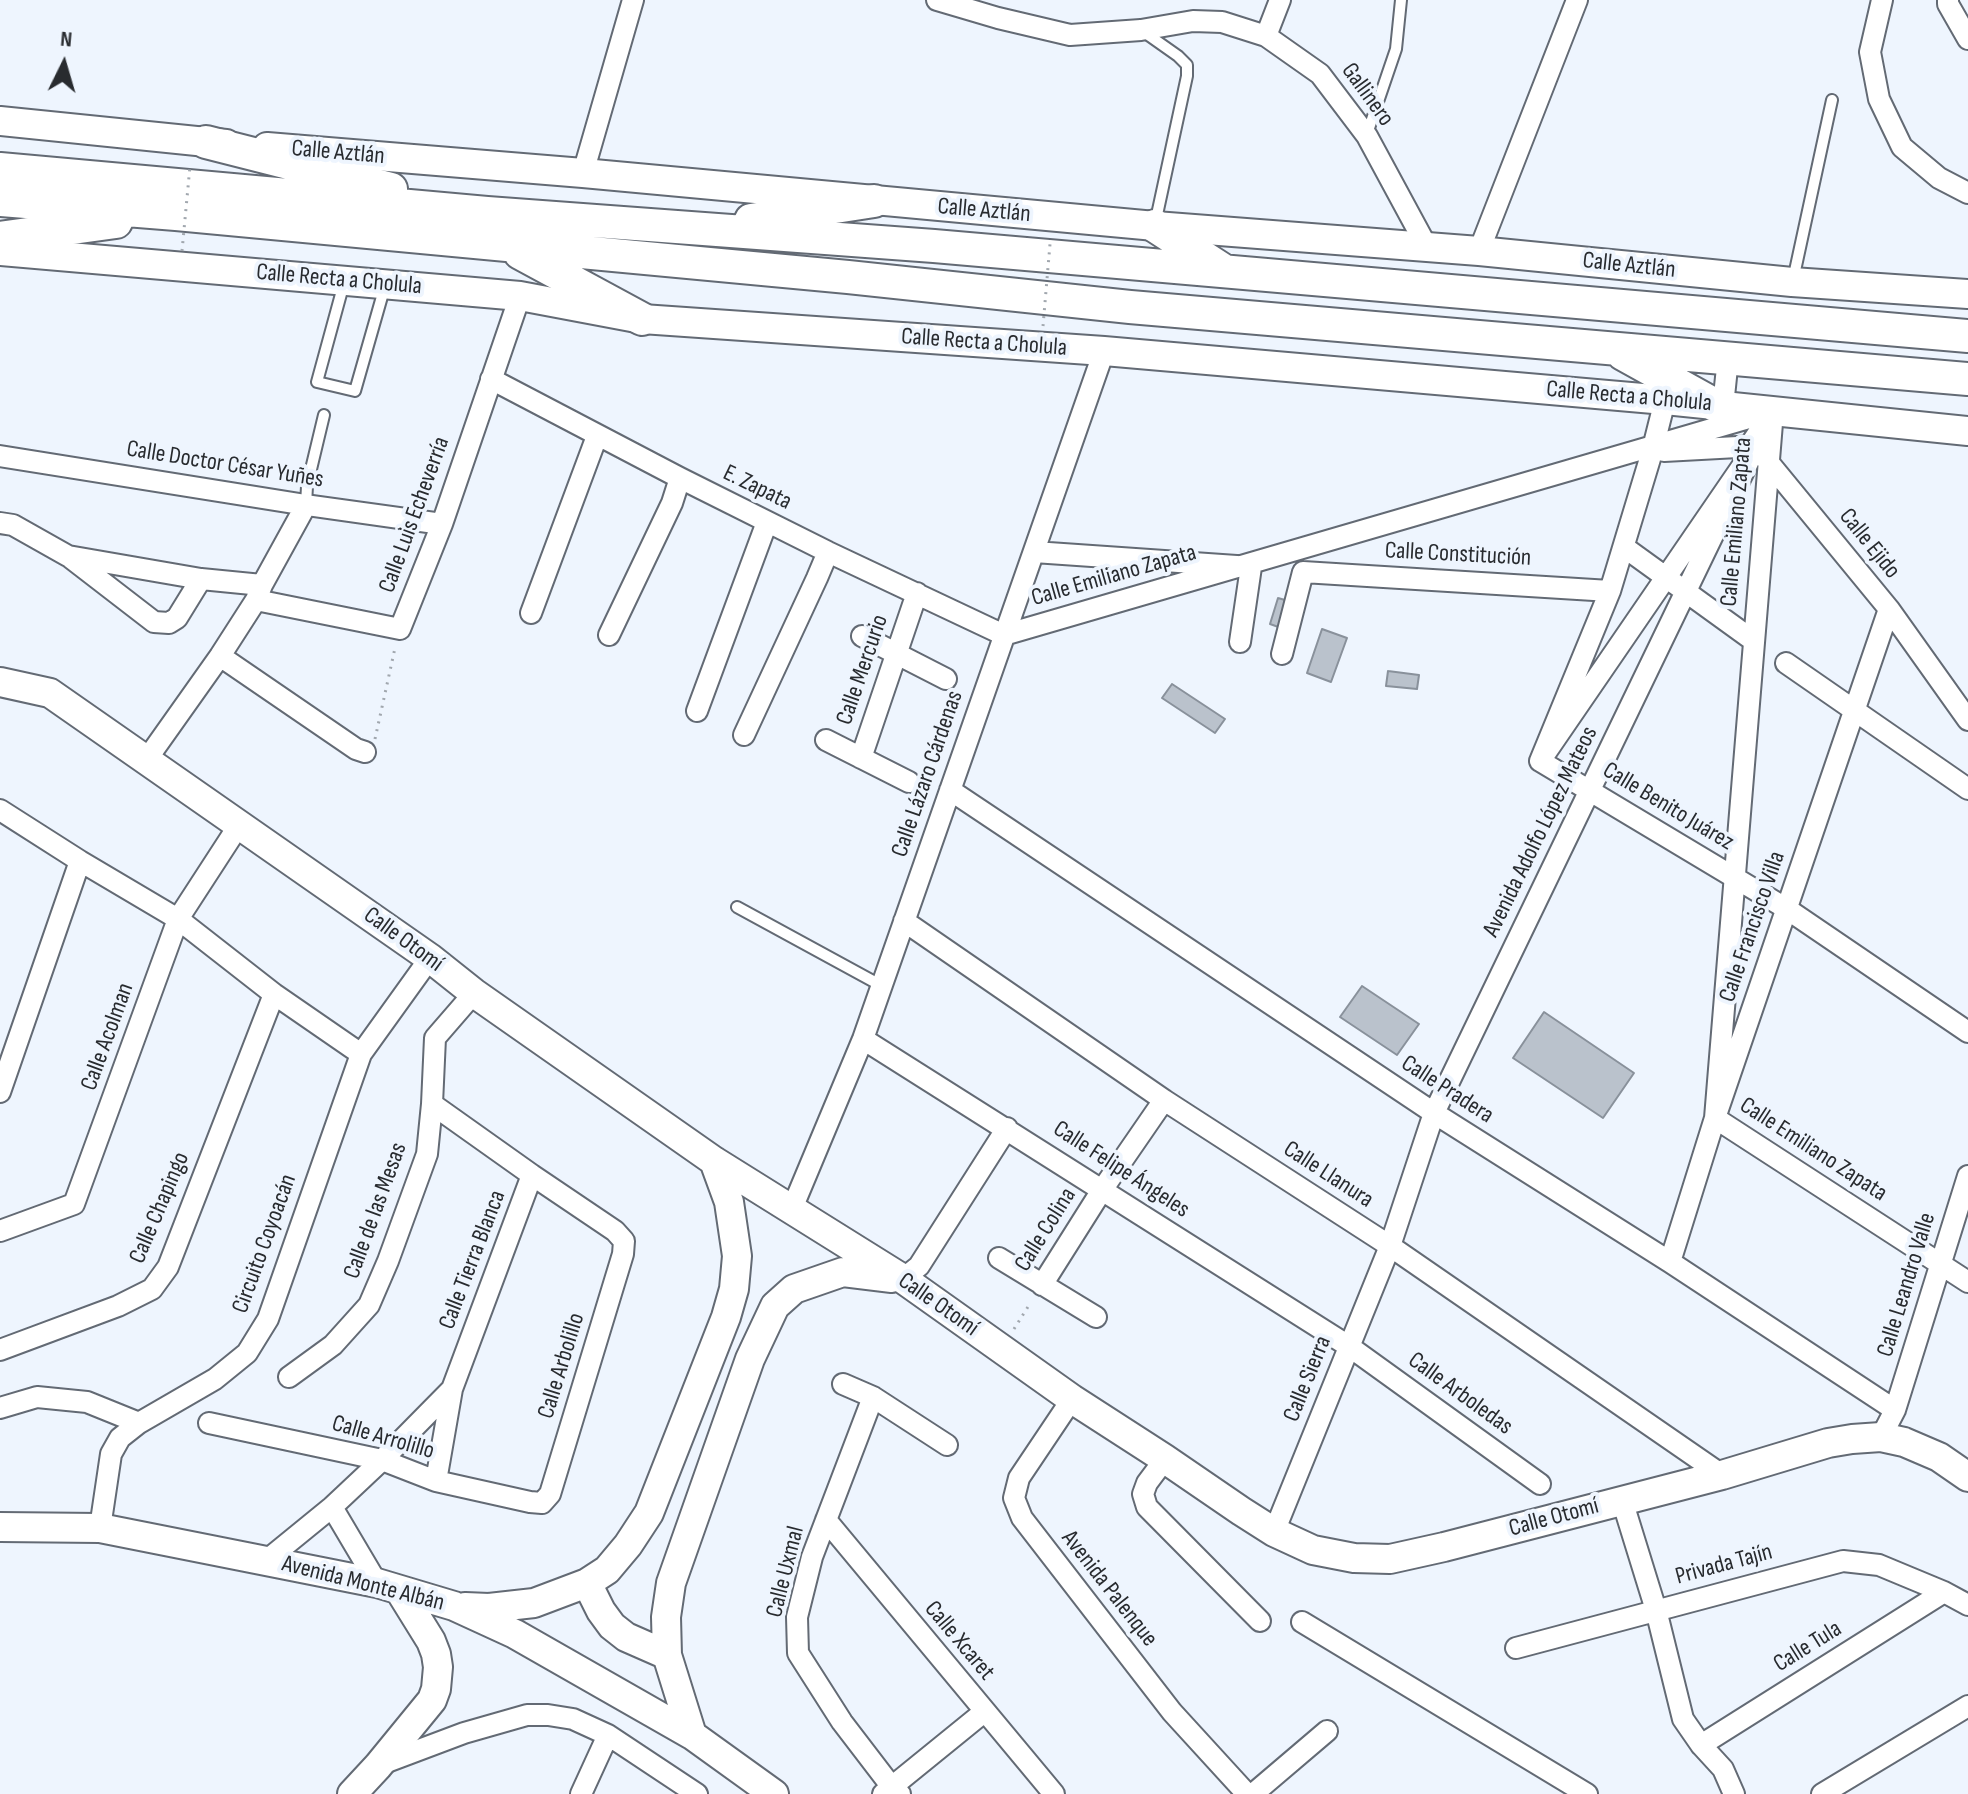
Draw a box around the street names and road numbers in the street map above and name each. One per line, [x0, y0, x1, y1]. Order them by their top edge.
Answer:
street label: Gallinero [1334, 58, 1400, 132]
street label: Calle Aztlán [290, 135, 386, 171]
street label: Calle Aztlán [936, 193, 1032, 229]
street label: Calle Aztlán [1581, 247, 1677, 285]
street label: Calle Recta a Cholula [255, 258, 423, 302]
street label: Calle Recta a Cholula [900, 323, 1068, 363]
street label: Calle Recta a Cholula [1545, 375, 1713, 419]
street label: Calle Luis Echeverría [373, 433, 457, 597]
street label: Calle Doctor César Yuñes [124, 435, 326, 495]
street label: Calle Emiliano Zapata [1715, 436, 1759, 608]
street label: E. Zapata [718, 459, 796, 517]
street label: Calle Ejido [1832, 503, 1906, 585]
street label: Calle Constitución [1384, 537, 1532, 573]
street label: Calle Emiliano Zapata [1028, 539, 1200, 613]
street label: Calle Mercurio [831, 611, 895, 729]
street label: Calle Lázaro Cárdenas [886, 687, 970, 861]
street label: Avenida Adolfo López Mateos [1478, 722, 1604, 942]
street label: Calle Benito Juárez [1597, 757, 1739, 857]
street label: Calle Francisco Villa [1714, 848, 1792, 1006]
street label: Calle Otomí [357, 901, 449, 979]
street label: Calle Acolman [75, 979, 141, 1095]
street label: Calle Pradera [1395, 1050, 1499, 1130]
street label: Calle Emiliano Zapata [1734, 1092, 1892, 1208]
street label: Calle Felipe Ángeles [1047, 1115, 1195, 1225]
street label: Calle Llanura [1278, 1135, 1378, 1215]
street label: Calle de las Mesas [338, 1139, 414, 1283]
street label: Calle Chapingo [124, 1148, 196, 1268]
street label: Circuito Coyoacán [227, 1171, 303, 1317]
street label: Calle Colina [1009, 1183, 1083, 1277]
street label: Calle Tierra Blanca [433, 1187, 513, 1333]
street label: Calle Leandro Valle [1871, 1210, 1943, 1360]
street label: Calle Otomí [892, 1267, 984, 1343]
street label: Calle Arbolillo [532, 1310, 592, 1422]
street label: Calle Sierra [1278, 1332, 1338, 1426]
street label: Calle Arboledas [1402, 1346, 1518, 1442]
street label: Calle Arrolillo [328, 1410, 438, 1466]
street label: Calle Otomí [1506, 1492, 1602, 1544]
street label: Calle Uxmal [761, 1523, 811, 1621]
street label: Avenida Palenque [1055, 1525, 1163, 1653]
street label: Privada Tajín [1672, 1538, 1776, 1592]
street label: Avenida Monte Albán [279, 1550, 447, 1618]
street label: Calle Xcaret [918, 1596, 1000, 1686]
street label: Calle Tula [1769, 1615, 1847, 1679]

